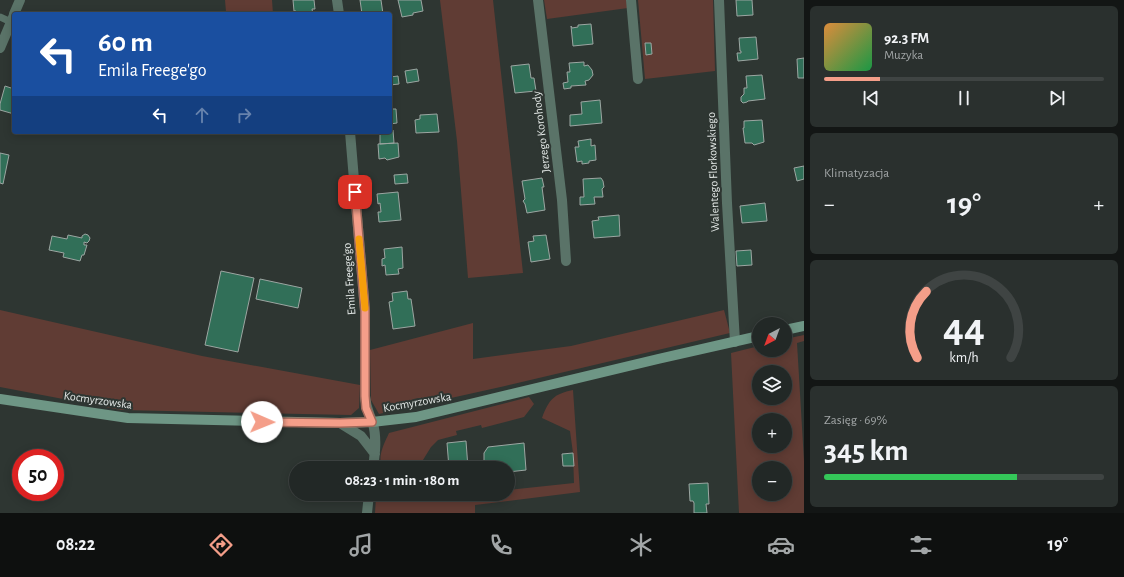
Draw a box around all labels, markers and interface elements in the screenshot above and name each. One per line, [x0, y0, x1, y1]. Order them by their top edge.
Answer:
icon: left [32, 28, 84, 80]
text: 60 m [98, 29, 153, 57]
text: 92.3 FM [884, 31, 929, 46]
text: Muzyka [884, 49, 923, 62]
text: Emila Freege'go [98, 62, 207, 80]
icon: previous [860, 87, 882, 109]
icon: pause [953, 87, 975, 109]
icon: next [1046, 87, 1068, 109]
street label: Jerzego Korohody [530, 90, 553, 173]
icon: left [149, 104, 171, 126]
icon: ahead [191, 104, 213, 126]
icon: right [233, 104, 255, 126]
street label: Walentego Florkowskiego [705, 112, 721, 232]
text: Klimatyzacja [824, 167, 889, 180]
pin [338, 175, 372, 209]
icon: arrive [344, 181, 366, 203]
text: 19° [947, 189, 981, 219]
text: − [824, 193, 835, 215]
text: + [1093, 193, 1104, 215]
street label: Emila Freege'go [340, 242, 358, 315]
text: 44 [943, 308, 985, 349]
north arrow [752, 317, 792, 357]
map controls [752, 317, 792, 501]
text: km/h [949, 350, 979, 364]
button: layers [752, 365, 792, 405]
street label: Kocmyrzowska [63, 389, 133, 412]
street label: Kocmyrzowska [382, 390, 453, 415]
position arrow [241, 401, 283, 443]
button: + [752, 413, 792, 453]
text: Zasięg · 69% [824, 414, 887, 427]
text: 345 km [824, 436, 909, 466]
speed limit sign: 50 [12, 449, 64, 501]
button: − [752, 461, 792, 501]
text: 08:23 · 1 min · 180 m [345, 473, 459, 488]
icon: directions [207, 531, 235, 559]
icon: music [347, 531, 375, 559]
icon: phone [487, 531, 515, 559]
icon: climate [627, 531, 655, 559]
icon: car [767, 531, 795, 559]
icon: filters [907, 531, 935, 559]
text: 08:22 [56, 536, 95, 554]
text: 19° [1047, 536, 1068, 554]

